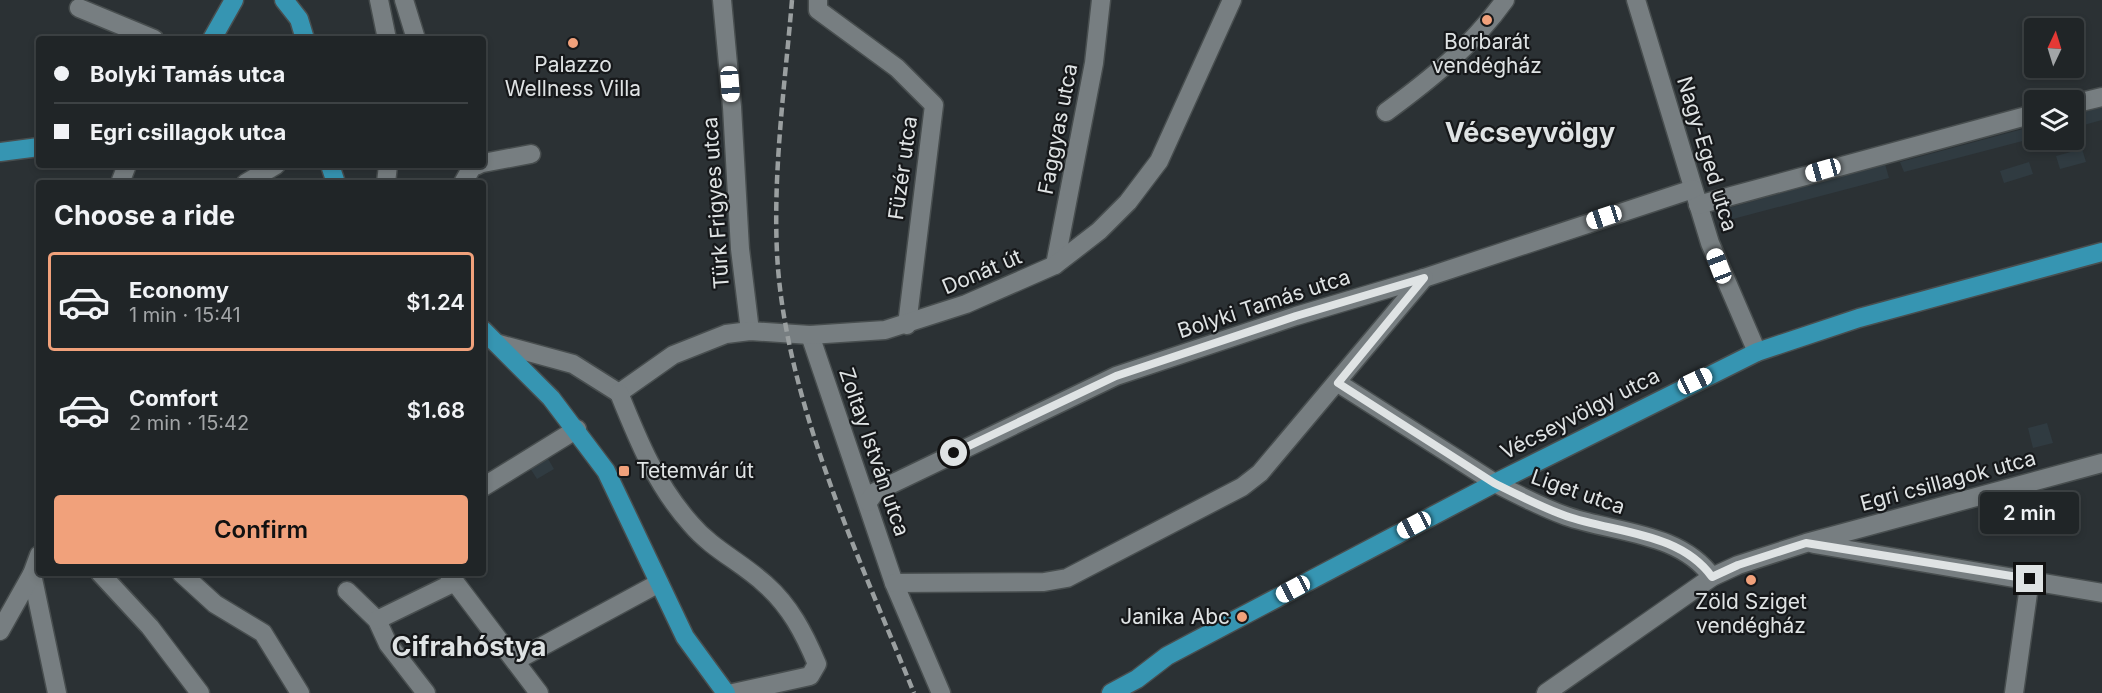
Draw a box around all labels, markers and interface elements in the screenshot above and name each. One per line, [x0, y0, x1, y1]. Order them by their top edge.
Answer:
marker: Borbarát vendégház [1480, 13, 1494, 27]
north arrow [2024, 18, 2084, 78]
map controls [2024, 18, 2084, 150]
place label: Borbarát vendégház [1432, 29, 1542, 78]
marker: Palazzo Wellness Villa [566, 36, 580, 50]
place label: Palazzo Wellness Villa [505, 52, 641, 101]
text: Bolyki Tamás utca [90, 61, 285, 87]
street label: Faggyas utca [1033, 61, 1082, 197]
car [720, 65, 740, 103]
street label: Nagy-Eged utca [1672, 73, 1743, 234]
button: layers [2024, 90, 2084, 150]
street label: Füzér utca [883, 114, 922, 221]
street label: Türk Frigyes utca [697, 116, 734, 290]
district label: Vécseyvölgy [1445, 116, 1615, 149]
text: Egri csillagok utca [90, 119, 286, 145]
car [1803, 156, 1843, 184]
text: Choose a ride [54, 199, 235, 232]
car [1584, 203, 1624, 231]
street label: Donát út [938, 244, 1025, 299]
car [1704, 246, 1734, 286]
street label: Bolyki Tamás utca [1174, 264, 1353, 343]
icon: car [57, 275, 111, 329]
text: Economy [129, 277, 229, 303]
text: $1.24 [406, 289, 465, 315]
text: 1 min · 15:41 [129, 303, 241, 327]
street label: Vécseyvölgy utca [1496, 363, 1663, 464]
street label: Zoltay István utca [834, 364, 915, 539]
car [1675, 365, 1715, 397]
icon: car [57, 383, 111, 437]
text: Comfort [129, 385, 218, 411]
text: $1.68 [407, 397, 465, 423]
text: 2 min · 15:42 [129, 411, 249, 435]
route start [940, 439, 967, 466]
street label: Egri csillagok utca [1857, 445, 2038, 516]
place label: Tetemvár út [636, 458, 754, 483]
marker: Tetemvár út [617, 464, 631, 478]
street label: Liget utca [1528, 464, 1629, 519]
callout: 2 min [1980, 492, 2080, 534]
button: Confirm [54, 495, 468, 564]
text: 2 min [2003, 501, 2056, 525]
car [1394, 509, 1434, 541]
route end [2016, 565, 2043, 592]
car [1273, 573, 1313, 605]
marker: Zöld Sziget vendégház [1744, 573, 1758, 587]
place label: Zöld Sziget vendégház [1695, 589, 1807, 638]
place label: Janika Abc [1120, 604, 1230, 629]
marker: Janika Abc [1235, 610, 1249, 624]
district label: Cifrahóstya [392, 630, 546, 663]

